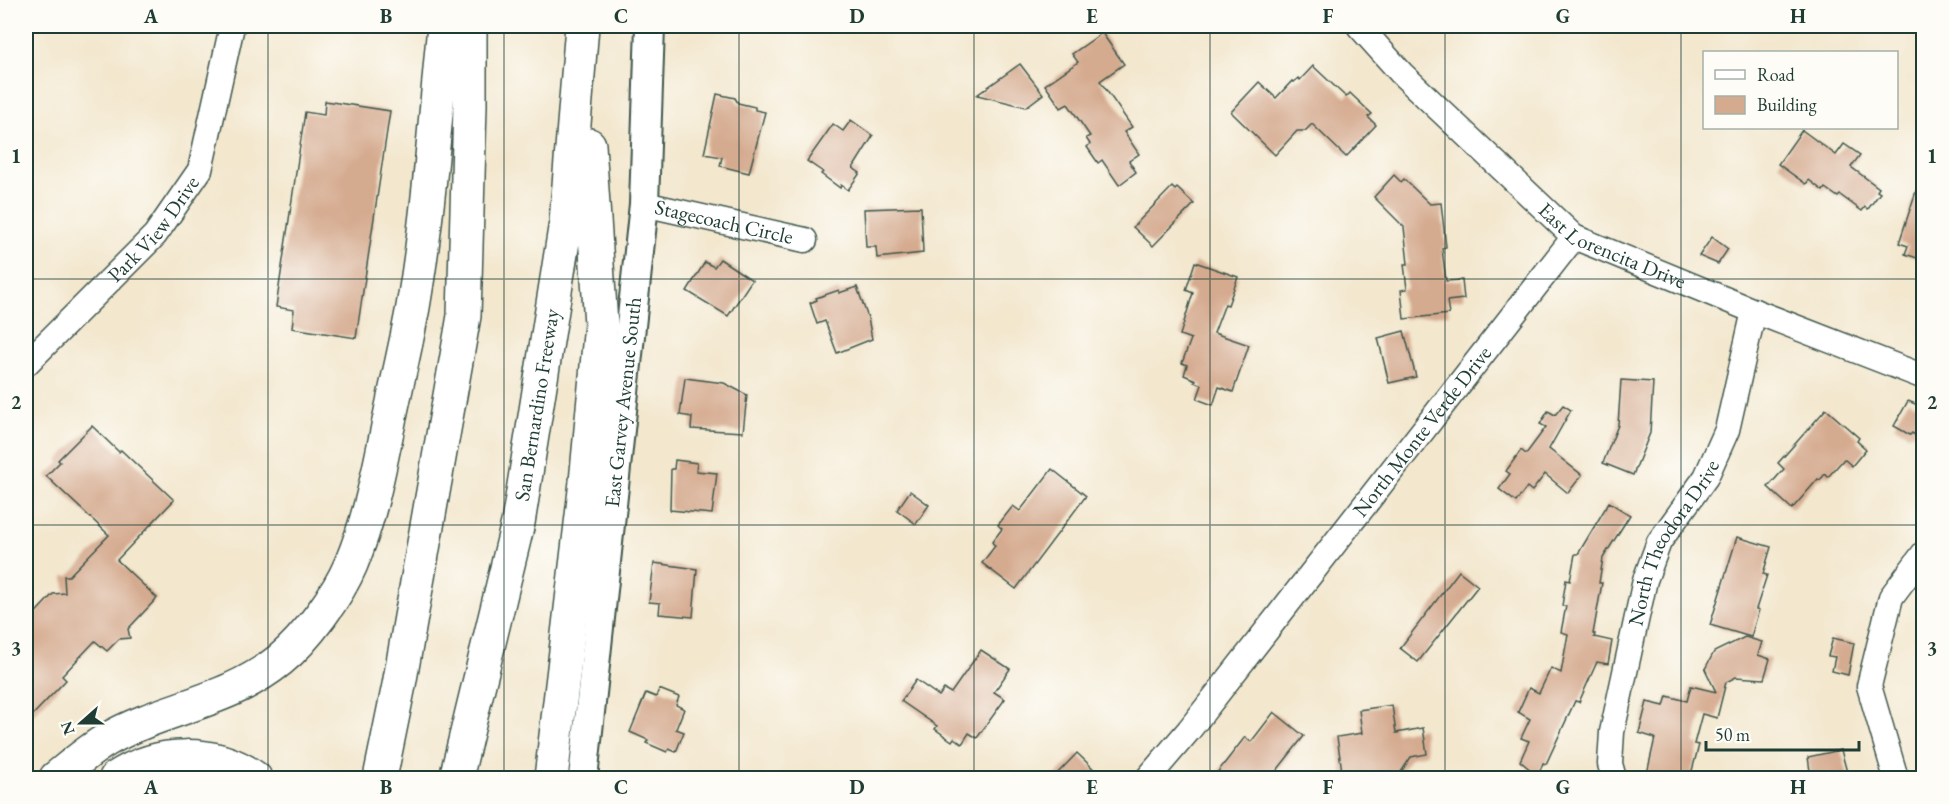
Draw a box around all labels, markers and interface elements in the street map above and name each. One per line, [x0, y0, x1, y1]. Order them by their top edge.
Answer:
text: A [143, 3, 159, 29]
text: B [380, 3, 392, 29]
text: C [614, 3, 628, 29]
text: D [849, 3, 865, 29]
text: E [1086, 3, 1098, 29]
text: F [1323, 3, 1334, 29]
text: G [1556, 3, 1570, 29]
text: H [1790, 3, 1806, 29]
legend [1703, 51, 1898, 129]
text: Road [1757, 63, 1796, 86]
text: Building [1757, 93, 1817, 116]
text: 1 [11, 143, 21, 169]
text: 1 [1927, 143, 1937, 169]
street label: Park View Drive [101, 170, 205, 288]
street label: Stagecoach Circle [652, 193, 796, 250]
street label: East Lorencita Drive [1533, 196, 1690, 295]
street label: East Garvey Avenue South [598, 295, 647, 509]
street label: San Bernardino Freeway [508, 306, 565, 503]
street label: North Monte Verde Drive [1347, 340, 1497, 522]
text: 2 [11, 389, 22, 415]
text: 2 [1927, 389, 1938, 415]
street label: North Theodora Drive [1621, 455, 1725, 628]
text: 3 [11, 635, 21, 661]
text: 3 [1927, 635, 1937, 661]
north arrow [51, 693, 111, 753]
scale bar [1706, 714, 1859, 752]
text: N [55, 718, 80, 738]
text: 50 m [1715, 723, 1750, 746]
text: A [143, 774, 159, 800]
text: B [380, 774, 392, 800]
text: C [614, 774, 628, 800]
text: D [849, 774, 865, 800]
text: E [1086, 774, 1098, 800]
text: F [1323, 774, 1334, 800]
text: G [1556, 774, 1570, 800]
text: H [1790, 774, 1806, 800]

